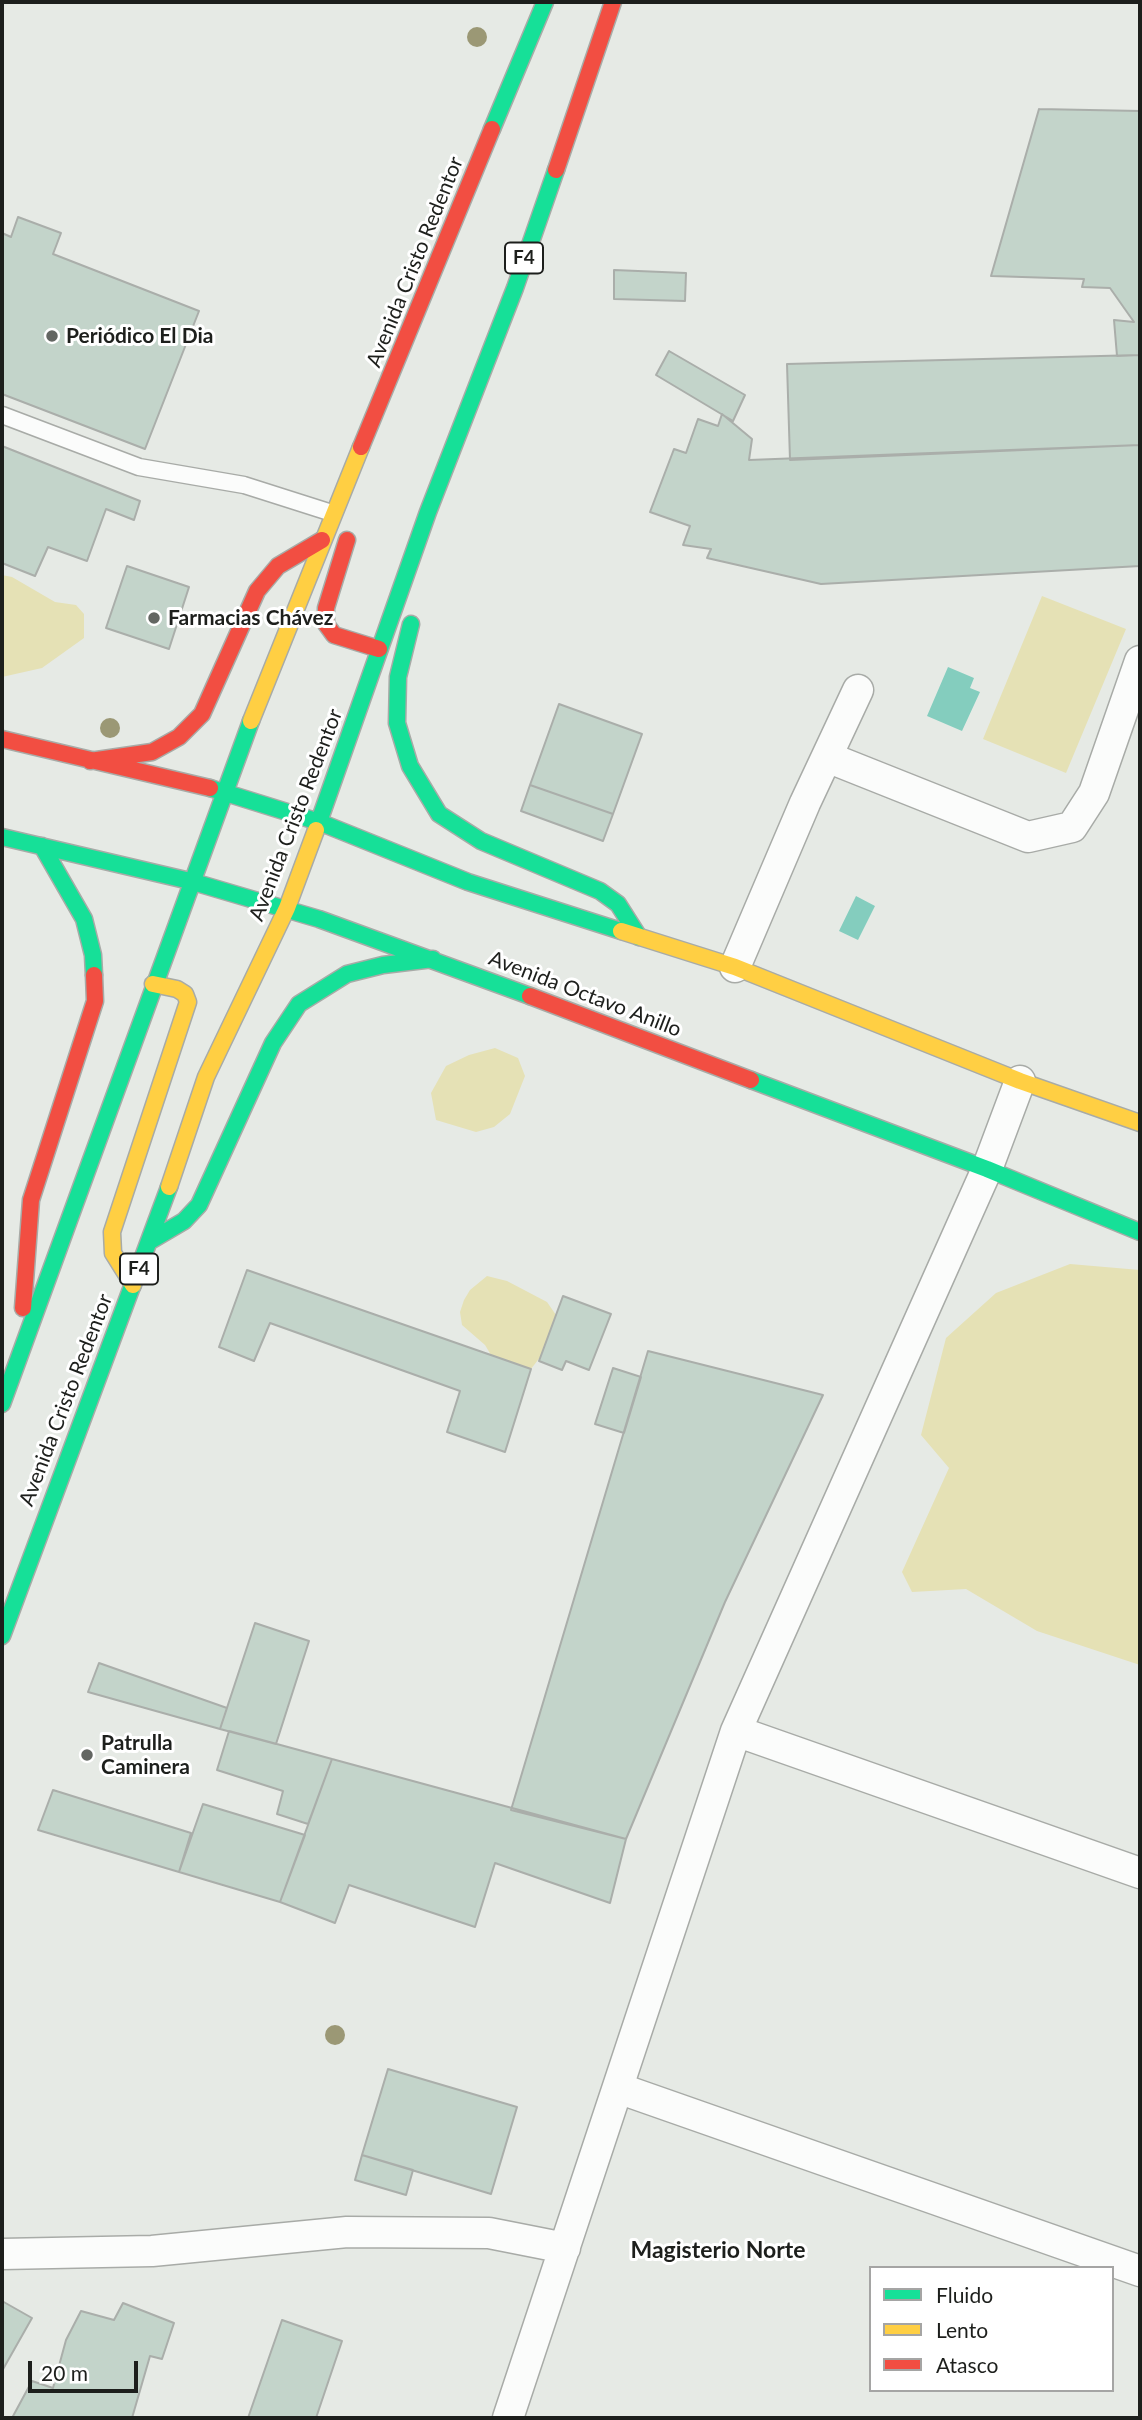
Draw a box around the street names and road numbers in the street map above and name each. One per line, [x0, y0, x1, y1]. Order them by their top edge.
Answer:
street label: Avenida Cristo Redentor [361, 153, 469, 371]
road number: F4 [505, 242, 543, 274]
street label: Avenida Cristo Redentor [244, 706, 348, 924]
street label: Avenida Octavo Anillo [485, 946, 685, 1042]
road number: F4 [120, 1254, 158, 1284]
street label: Avenida Cristo Redentor [14, 1291, 118, 1509]

